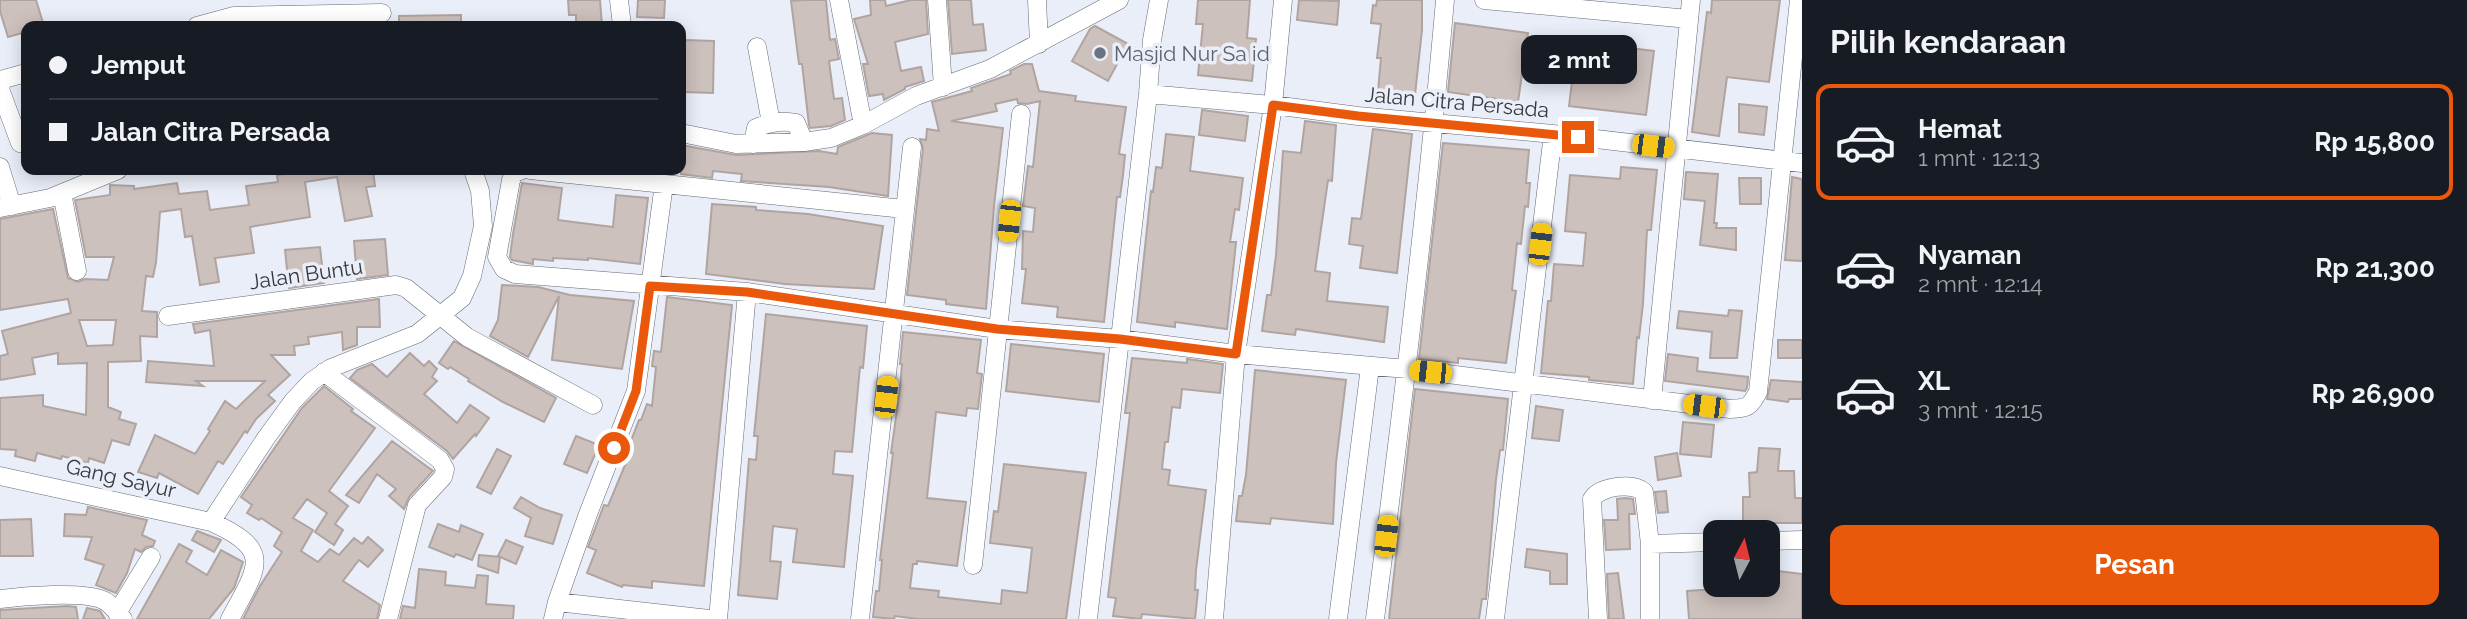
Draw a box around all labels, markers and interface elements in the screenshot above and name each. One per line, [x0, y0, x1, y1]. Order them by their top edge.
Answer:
text: Pilih kendaraan [1830, 23, 2066, 60]
callout: 2 mnt [1520, 36, 1636, 85]
place label: Masjid Nur Sa id [1114, 41, 1270, 66]
marker: Masjid Nur Sa id [1092, 45, 1108, 61]
text: 2 mnt [1548, 46, 1610, 73]
text: Jemput [91, 50, 186, 80]
street label: Jalan Citra Persada [1364, 81, 1550, 123]
icon: car [1834, 111, 1897, 174]
text: Hemat [1918, 114, 2002, 144]
text: Jalan Citra Persada [91, 117, 330, 147]
route end [1562, 121, 1594, 153]
text: Rp 15,800 [2314, 127, 2435, 157]
car [1631, 133, 1676, 159]
text: 1 mnt · 12:13 [1918, 144, 2040, 171]
car [997, 199, 1022, 243]
car [1528, 222, 1553, 266]
icon: car [1834, 237, 1897, 300]
text: Nyaman [1918, 240, 2022, 270]
text: Rp 21,300 [2315, 253, 2435, 283]
street label: Jalan Buntu [248, 254, 364, 294]
text: 2 mnt · 12:14 [1918, 270, 2043, 297]
car [1409, 359, 1452, 385]
icon: car [1834, 363, 1897, 426]
text: XL [1918, 366, 1950, 396]
car [874, 375, 899, 419]
text: Rp 26,900 [2311, 379, 2435, 409]
car [1682, 393, 1727, 419]
text: 3 mnt · 12:15 [1918, 396, 2043, 423]
route start [598, 432, 630, 464]
street label: Gang Sayur [64, 453, 179, 503]
car [1374, 514, 1399, 558]
north arrow [1703, 520, 1780, 597]
map controls [1703, 520, 1780, 597]
button: Pesan [1830, 525, 2439, 605]

